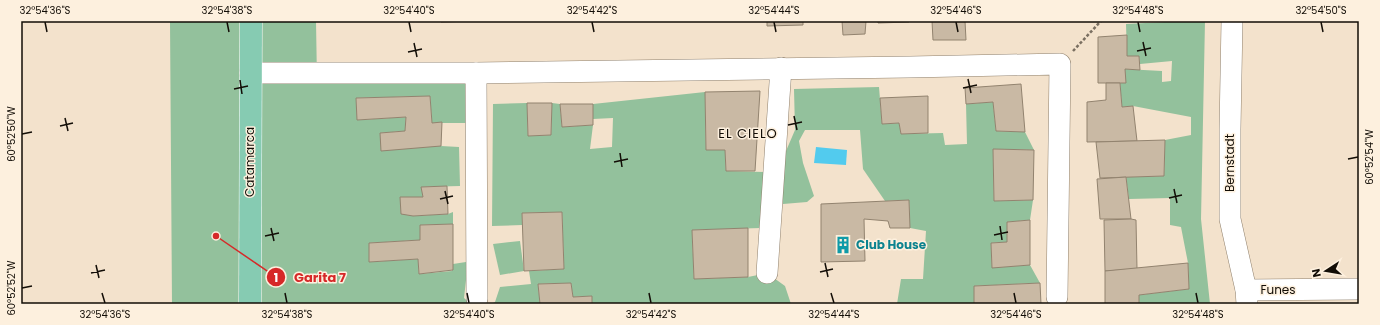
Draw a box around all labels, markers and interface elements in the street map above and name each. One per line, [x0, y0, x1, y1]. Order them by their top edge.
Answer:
text: 32°54'36"S [20, 3, 71, 18]
text: 32°54'38"S [202, 3, 253, 18]
text: 32°54'40"S [383, 3, 435, 18]
text: 32°54'42"S [567, 3, 617, 18]
text: 32°54'44"S [748, 3, 800, 18]
text: 32°54'46"S [930, 3, 982, 18]
text: 32°54'48"S [1112, 3, 1164, 18]
text: 32°54'50"S [1295, 3, 1347, 18]
text: 60°52'50"W [4, 106, 19, 162]
district label: EL CIELO [718, 124, 778, 143]
street label: Catamarca [241, 127, 258, 197]
text: 60°52'54"W [1362, 129, 1377, 185]
street label: Bernstadt [1221, 134, 1238, 192]
building icon: Club House [833, 235, 853, 255]
place label: Club House [856, 236, 927, 253]
north arrow [1306, 251, 1346, 291]
text: 60°52'52"W [4, 260, 19, 316]
callout: Garita 7 [266, 265, 354, 290]
text: N [1308, 267, 1325, 279]
text: Garita 7 [294, 268, 346, 287]
text: 1 [274, 269, 278, 286]
street label: Funes [1260, 281, 1296, 298]
text: 32°54'36"S [80, 307, 131, 322]
text: 32°54'38"S [262, 307, 313, 322]
text: 32°54'40"S [443, 307, 495, 322]
text: 32°54'42"S [626, 307, 676, 322]
text: 32°54'44"S [808, 307, 860, 322]
text: 32°54'46"S [990, 307, 1042, 322]
text: 32°54'48"S [1172, 307, 1224, 322]

